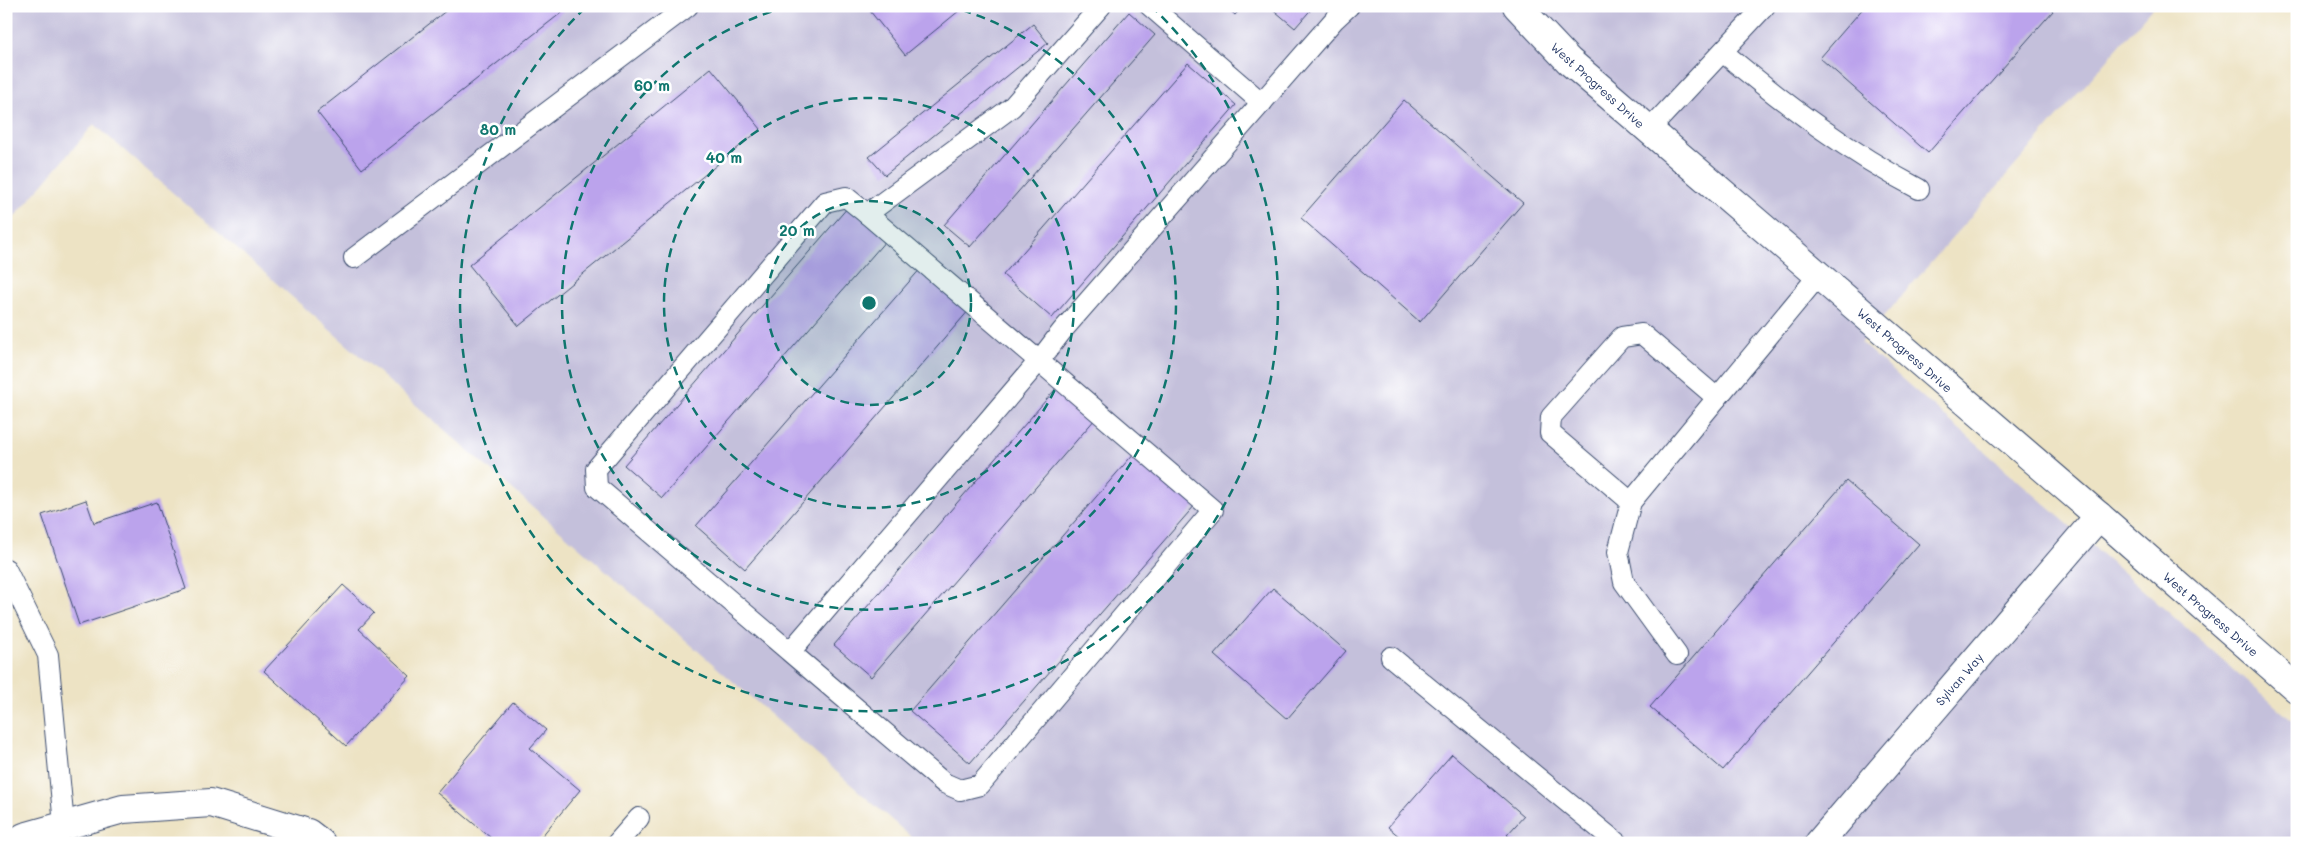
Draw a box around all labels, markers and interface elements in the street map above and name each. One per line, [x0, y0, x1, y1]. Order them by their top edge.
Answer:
street label: West Progress Drive [1548, 39, 1648, 131]
text: 60 m [634, 75, 670, 95]
text: 80 m [480, 119, 516, 139]
text: 40 m [706, 147, 742, 167]
text: 20 m [779, 220, 815, 240]
centre of rings [860, 294, 878, 312]
street label: West Progress Drive [1854, 304, 1956, 396]
street label: West Progress Drive [2160, 568, 2262, 660]
street label: Sylvan Way [1932, 649, 1986, 709]

